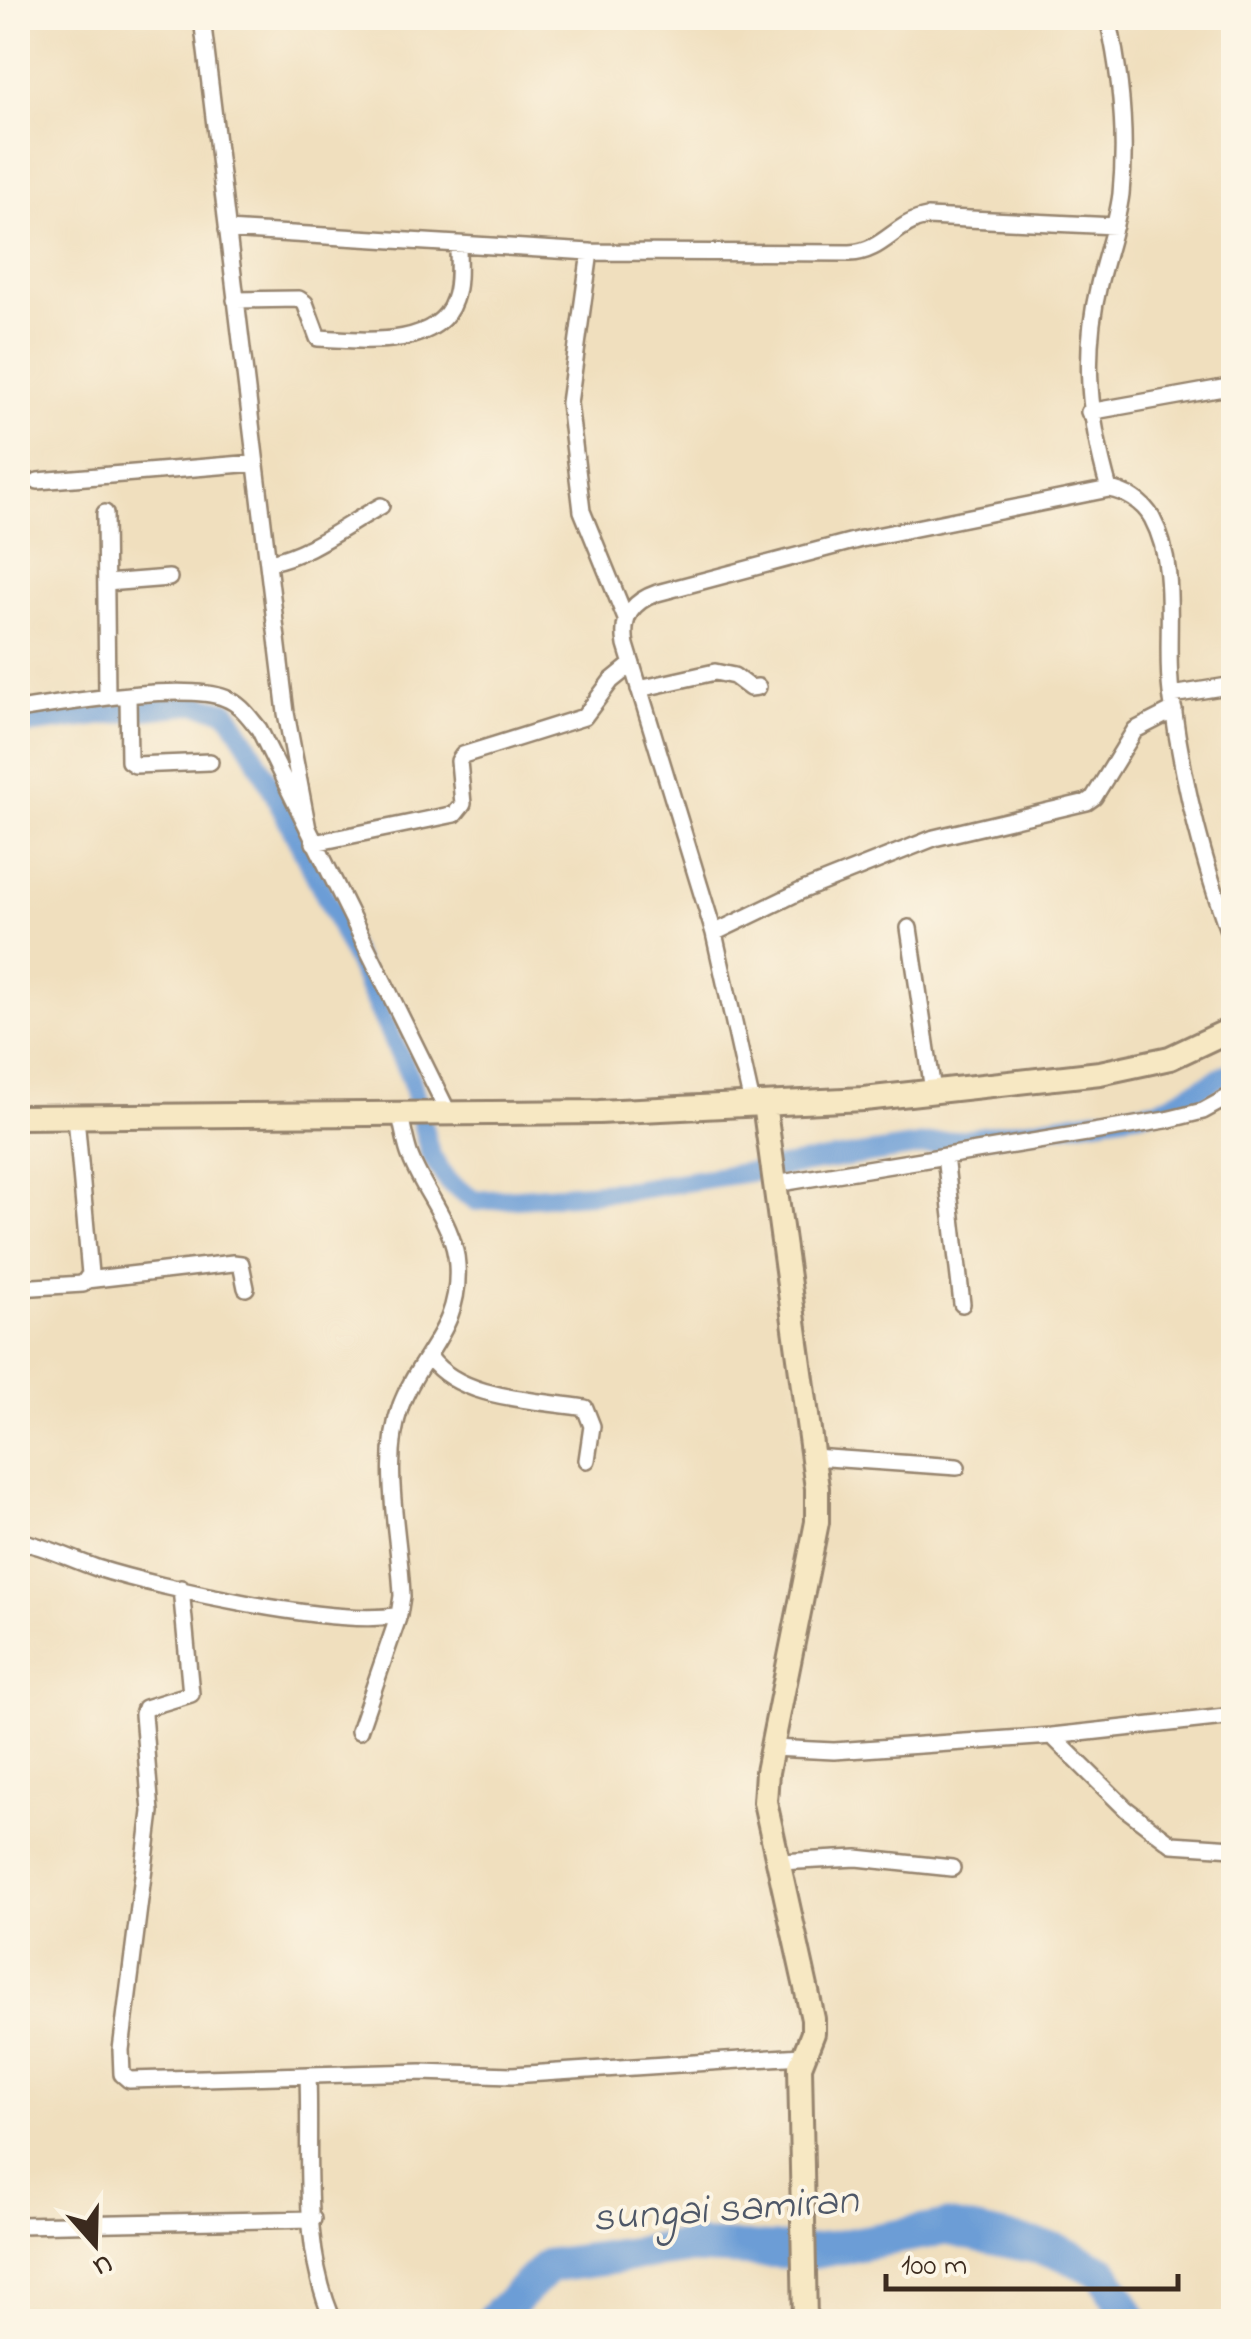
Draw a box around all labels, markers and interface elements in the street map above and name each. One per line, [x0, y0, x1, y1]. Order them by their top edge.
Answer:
water label: sungai samiran [590, 2171, 862, 2251]
north arrow [45, 2194, 145, 2294]
scale bar [886, 2229, 1178, 2291]
text: U [87, 2242, 118, 2287]
text: 100 m [901, 2245, 967, 2289]

